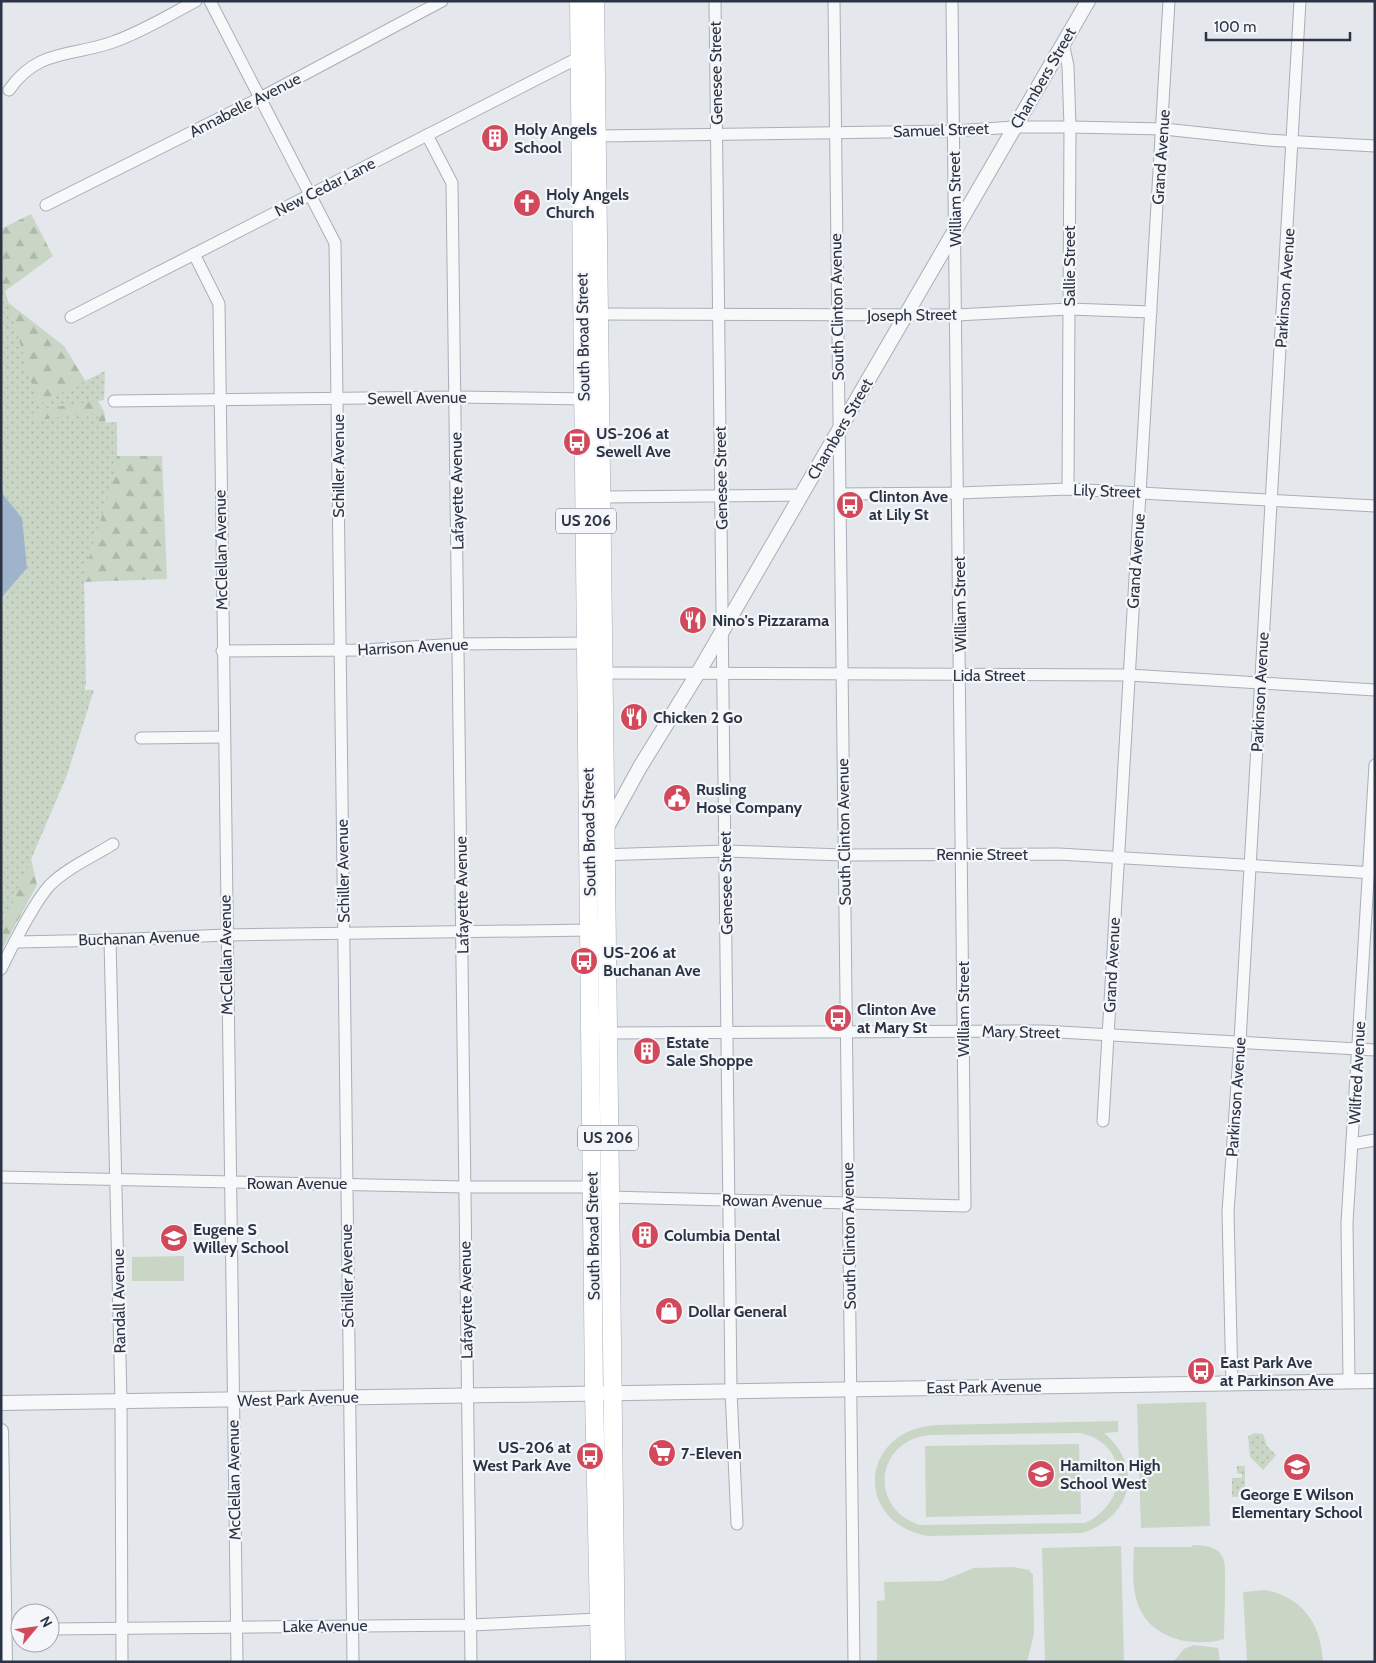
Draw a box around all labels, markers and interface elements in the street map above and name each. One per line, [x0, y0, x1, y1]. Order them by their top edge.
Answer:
scale bar [1206, 10, 1350, 42]
text: 100 m [1214, 18, 1256, 36]
street label: Genesee Street [706, 20, 726, 125]
street label: Chambers Street [1006, 23, 1080, 132]
street label: Annabelle Avenue [186, 69, 304, 141]
street label: Grand Avenue [1148, 109, 1174, 205]
street label: Samuel Street [893, 119, 990, 141]
place label: Holy Angels School [514, 120, 597, 157]
building icon: Holy Angels School [480, 123, 510, 153]
street label: William Street [945, 150, 965, 247]
street label: New Cedar Lane [272, 153, 378, 221]
place label: Holy Angels Church [546, 185, 629, 222]
church icon: Holy Angels Church [512, 188, 542, 218]
street label: Sallie Street [1060, 225, 1079, 306]
street label: Parkinson Avenue [1271, 228, 1299, 348]
street label: South Clinton Avenue [826, 233, 848, 381]
street label: South Broad Street [572, 272, 594, 401]
street label: Joseph Street [866, 305, 958, 325]
street label: Chambers Street [803, 374, 877, 483]
street label: Sewell Avenue [367, 388, 467, 408]
street label: Schiller Avenue [329, 414, 348, 518]
place label: US-206 at Sewell Ave [596, 424, 671, 461]
street label: Genesee Street [711, 425, 731, 530]
bus stop icon: US-206 at Sewell Ave [562, 427, 592, 457]
street label: Lafayette Avenue [446, 432, 468, 550]
street label: Lily Street [1073, 480, 1142, 502]
place label: Clinton Ave at Lily St [869, 487, 948, 524]
street label: McClellan Avenue [210, 490, 232, 610]
bus stop icon: Clinton Ave at Lily St [835, 490, 865, 520]
road number: US 206 [556, 508, 616, 534]
street label: Grand Avenue [1123, 513, 1149, 609]
street label: William Street [950, 555, 970, 652]
restaurant icon: Nino's Pizzarama [678, 605, 708, 635]
place label: Nino's Pizzarama [712, 611, 829, 630]
street label: Parkinson Avenue [1247, 632, 1273, 752]
street label: Harrison Avenue [357, 635, 469, 659]
street label: Lida Street [953, 666, 1026, 685]
restaurant icon: Chicken 2 Go [619, 702, 649, 732]
place label: Chicken 2 Go [653, 708, 743, 727]
street label: South Clinton Avenue [833, 758, 855, 906]
street label: South Broad Street [578, 767, 600, 896]
place label: Rusling Hose Company [696, 780, 802, 817]
public building icon: Rusling Hose Company [662, 783, 692, 813]
street label: Schiller Avenue [333, 819, 353, 923]
street label: Genesee Street [716, 830, 736, 935]
street label: Lafayette Avenue [451, 836, 473, 954]
street label: Rennie Street [936, 845, 1028, 864]
street label: McClellan Avenue [215, 895, 237, 1015]
street label: Grand Avenue [1100, 917, 1124, 1013]
street label: Buchanan Avenue [78, 926, 200, 950]
place label: US-206 at Buchanan Ave [603, 943, 701, 980]
bus stop icon: US-206 at Buchanan Ave [569, 946, 599, 976]
street label: William Street [954, 960, 973, 1057]
place label: Clinton Ave at Mary St [857, 1000, 936, 1037]
bus stop icon: Clinton Ave at Mary St [823, 1003, 853, 1033]
street label: Wilfred Avenue [1345, 1021, 1369, 1125]
street label: Mary Street [982, 1022, 1061, 1042]
place label: Estate Sale Shoppe [666, 1033, 753, 1070]
building icon: Estate Sale Shoppe [632, 1036, 662, 1066]
street label: Parkinson Avenue [1222, 1037, 1250, 1157]
road number: US 206 [578, 1126, 638, 1150]
street label: South Clinton Avenue [838, 1162, 860, 1310]
street label: South Broad Street [582, 1171, 604, 1300]
street label: Rowan Avenue [247, 1174, 347, 1193]
street label: Rowan Avenue [722, 1191, 822, 1211]
place label: Eugene S Willey School [193, 1220, 289, 1257]
building icon: Columbia Dental [630, 1220, 660, 1250]
school or university icon: Eugene S Willey School [159, 1223, 189, 1253]
street label: Schiller Avenue [337, 1224, 357, 1328]
place label: Columbia Dental [664, 1226, 780, 1245]
street label: Lafayette Avenue [455, 1241, 477, 1359]
street label: Randall Avenue [109, 1249, 129, 1353]
shop icon: Dollar General [654, 1296, 684, 1326]
place label: Dollar General [688, 1302, 787, 1321]
place label: East Park Ave at Parkinson Ave [1220, 1353, 1334, 1390]
bus stop icon: East Park Ave at Parkinson Ave [1186, 1356, 1216, 1386]
street label: East Park Avenue [926, 1376, 1042, 1398]
street label: West Park Avenue [237, 1387, 359, 1411]
street label: McClellan Avenue [223, 1420, 245, 1540]
place label: US-206 at West Park Ave [473, 1438, 571, 1475]
supermarket icon: 7-Eleven [647, 1438, 677, 1468]
bus stop icon: US-206 at West Park Ave [575, 1441, 605, 1471]
place label: 7-Eleven [681, 1444, 742, 1463]
school or university icon: George E Wilson Elementary School [1282, 1452, 1312, 1482]
place label: Hamilton High School West [1060, 1456, 1161, 1493]
school or university icon: Hamilton High School West [1026, 1459, 1056, 1489]
place label: George E Wilson Elementary School [1231, 1485, 1363, 1522]
north arrow [10, 1603, 60, 1653]
text: N [36, 1613, 57, 1630]
street label: Lake Avenue [282, 1616, 368, 1636]

